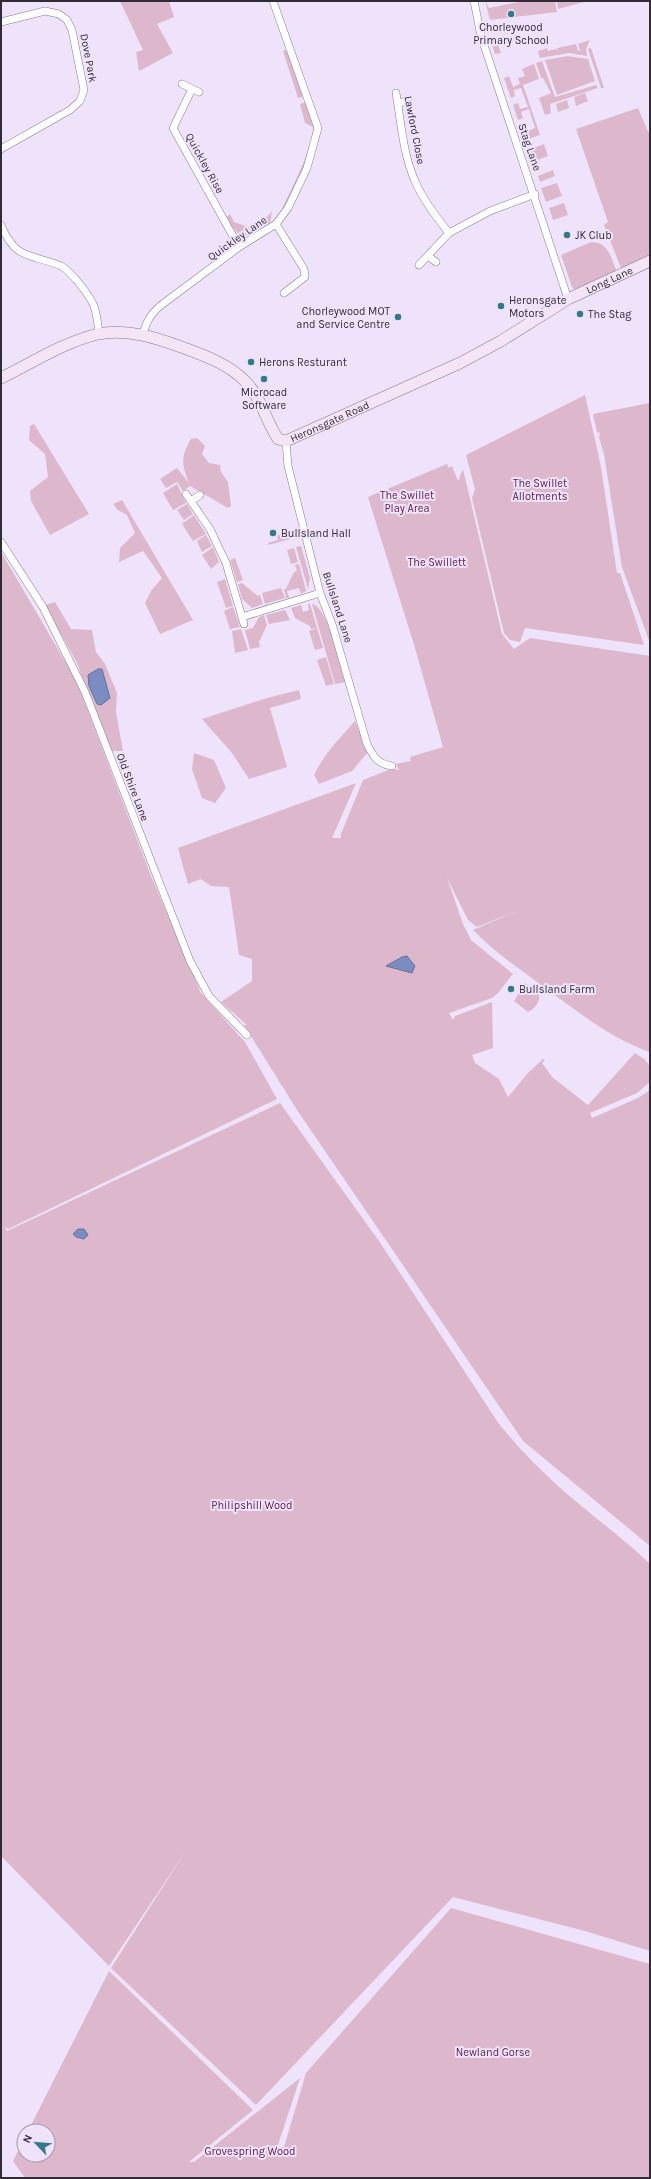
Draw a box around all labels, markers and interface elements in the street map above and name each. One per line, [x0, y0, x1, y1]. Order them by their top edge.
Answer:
marker: Chorleywood Primary School [506, 9, 516, 19]
place label: Chorleywood Primary School [473, 21, 549, 47]
street label: Dove Park [77, 33, 100, 84]
street label: Lawford Close [402, 95, 428, 166]
street label: Stag Lane [515, 122, 544, 173]
street label: Quickley Rise [183, 131, 227, 196]
street label: Quickley Lane [205, 213, 270, 264]
place label: JK Club [575, 229, 612, 242]
marker: JK Club [562, 230, 572, 240]
street label: Long Lane [584, 264, 635, 297]
place label: Heronsgate Motors [509, 294, 567, 320]
marker: Heronsgate Motors [496, 301, 506, 311]
place label: Chorleywood MOT and Service Centre [296, 305, 390, 331]
place label: The Stag [588, 308, 632, 321]
marker: The Stag [575, 309, 585, 319]
marker: Chorleywood MOT and Service Centre [393, 312, 403, 322]
place label: Herons Resturant [259, 356, 347, 369]
marker: Herons Resturant [246, 357, 256, 367]
marker: Microcad Software [259, 374, 269, 384]
place label: Microcad Software [241, 386, 287, 412]
street label: Heronsgate Road [288, 399, 371, 445]
park label: The Swillet Allotments [512, 477, 568, 503]
park label: The Swillet Play Area [380, 489, 434, 515]
place label: Bullsland Hall [281, 527, 351, 540]
marker: Bullsland Hall [268, 528, 278, 538]
park label: The Swillett [408, 556, 466, 569]
street label: Bullsland Lane [320, 570, 355, 645]
street label: Old Shire Lane [114, 751, 152, 823]
place label: Bullsland Farm [519, 983, 595, 996]
marker: Bullsland Farm [506, 984, 516, 994]
park label: Philipshill Wood [211, 1499, 293, 1512]
park label: Newland Gorse [456, 2046, 531, 2059]
north arrow [16, 2123, 56, 2163]
text: N [20, 2132, 35, 2145]
park label: Grovespring Wood [204, 2145, 296, 2158]

